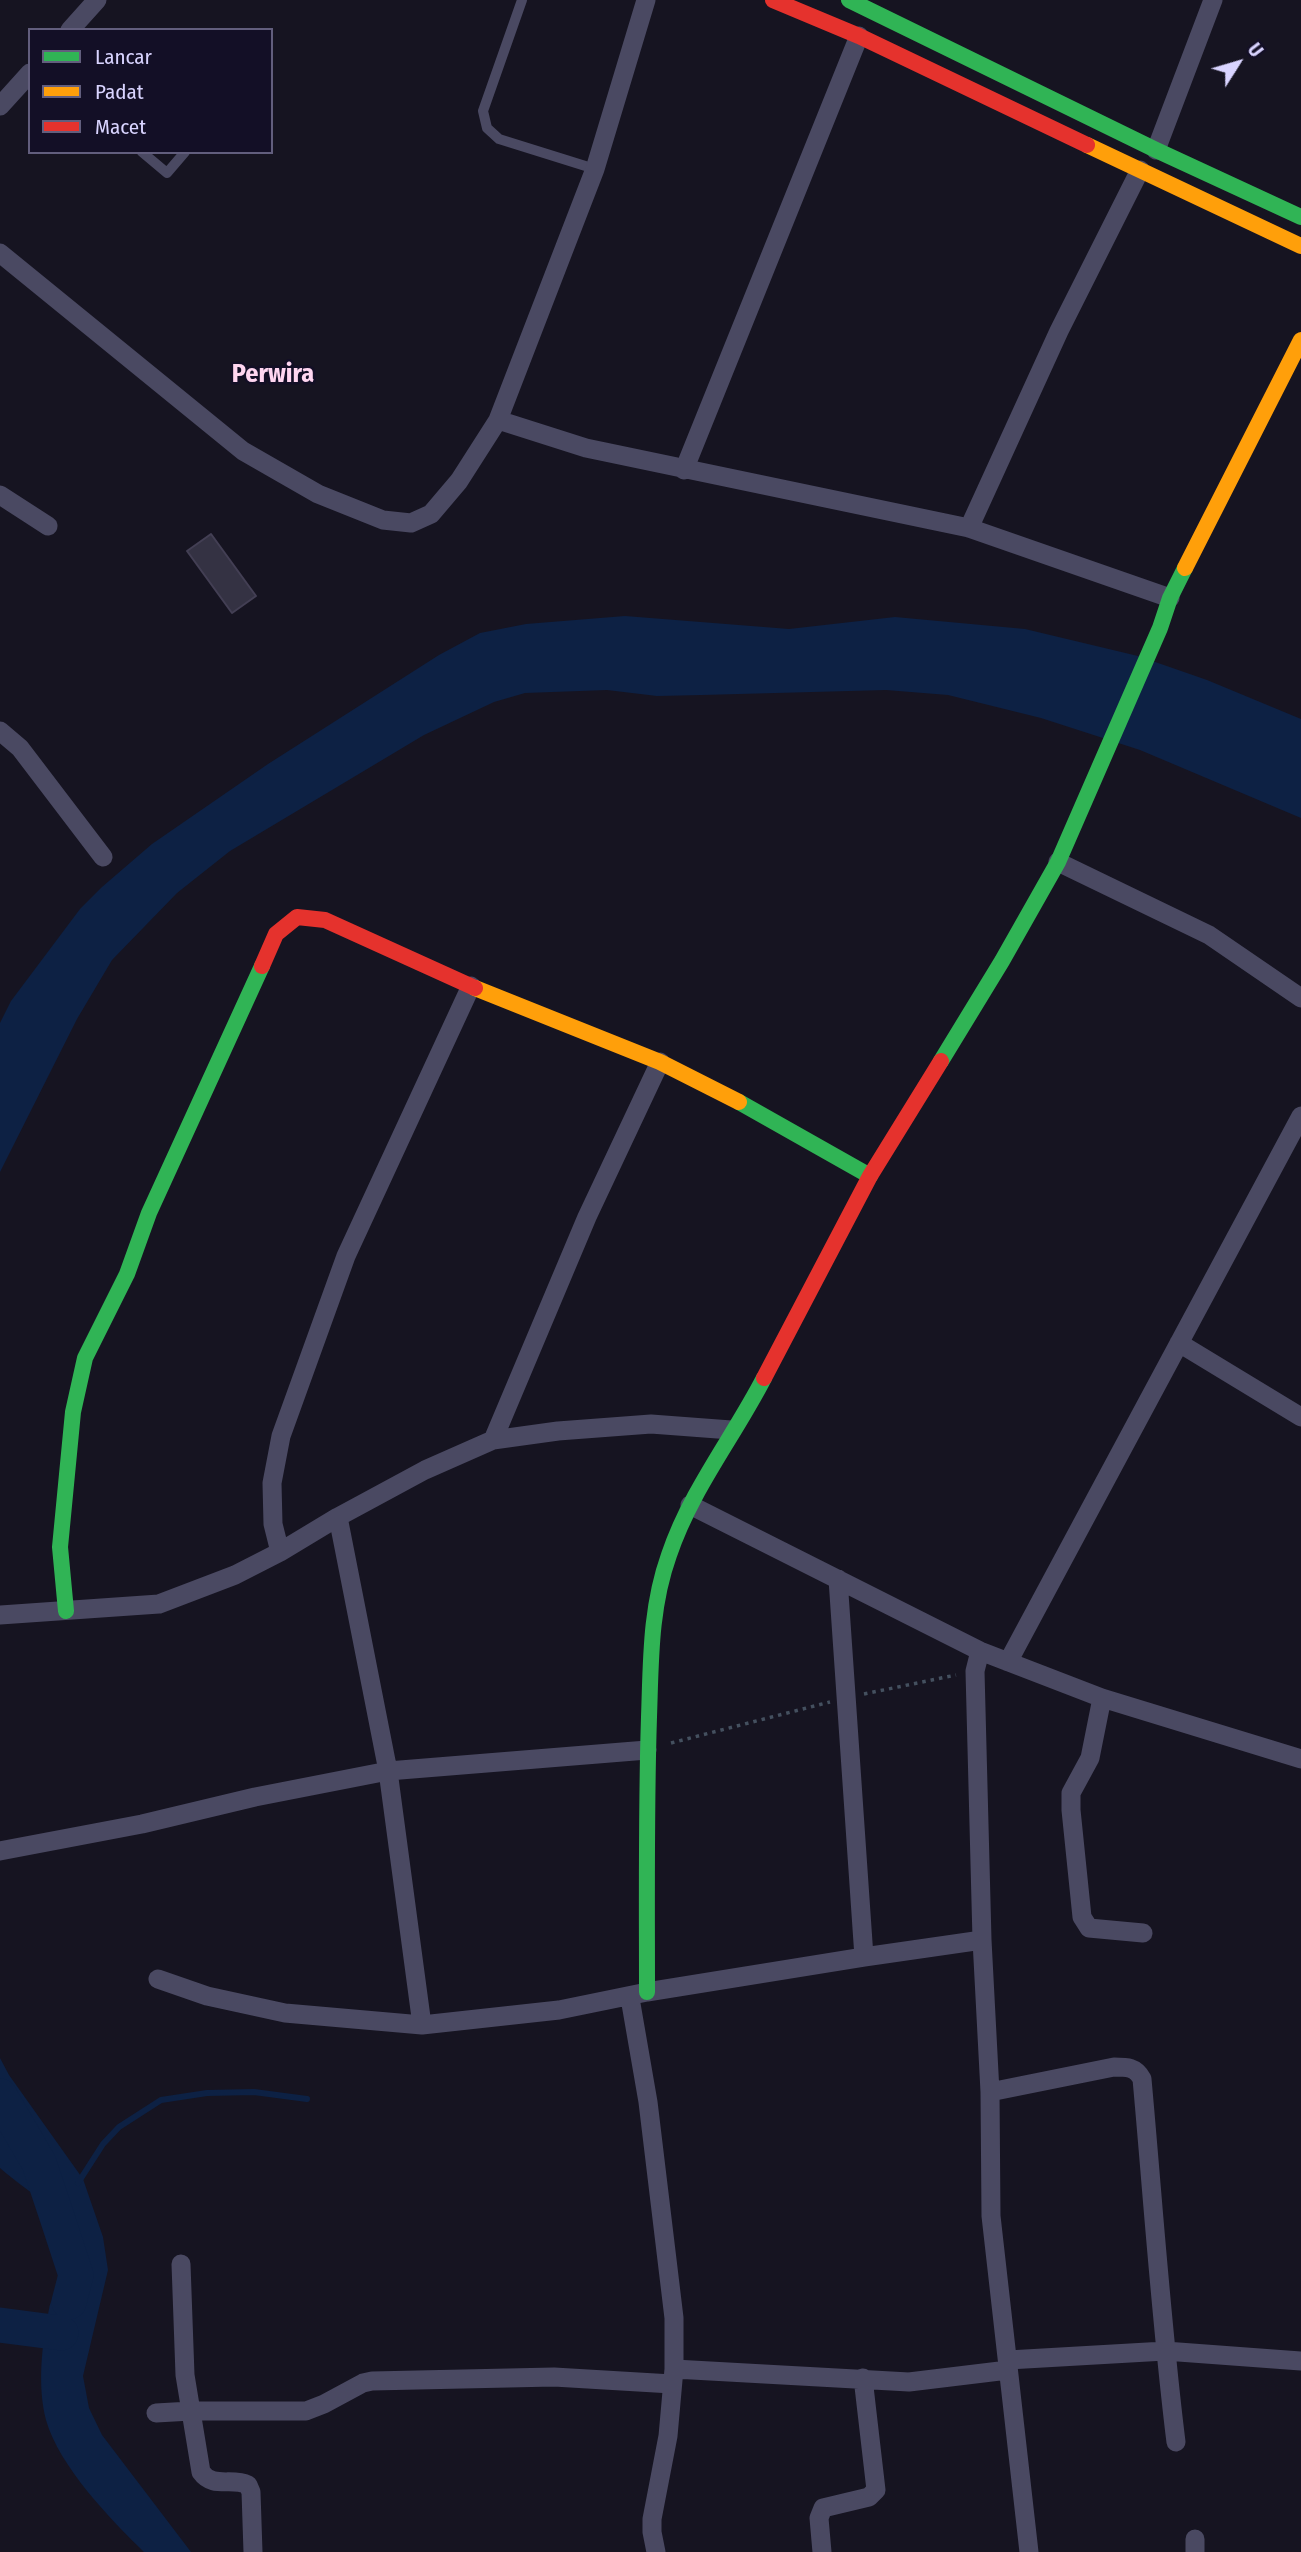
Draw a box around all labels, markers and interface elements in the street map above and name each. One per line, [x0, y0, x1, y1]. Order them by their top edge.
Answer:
legend [28, 28, 273, 154]
north arrow [1203, 28, 1273, 98]
text: U [1243, 39, 1268, 61]
text: Lancar [95, 44, 152, 70]
text: Padat [95, 79, 144, 105]
text: Macet [95, 114, 146, 140]
district label: Perwira [232, 359, 314, 391]

